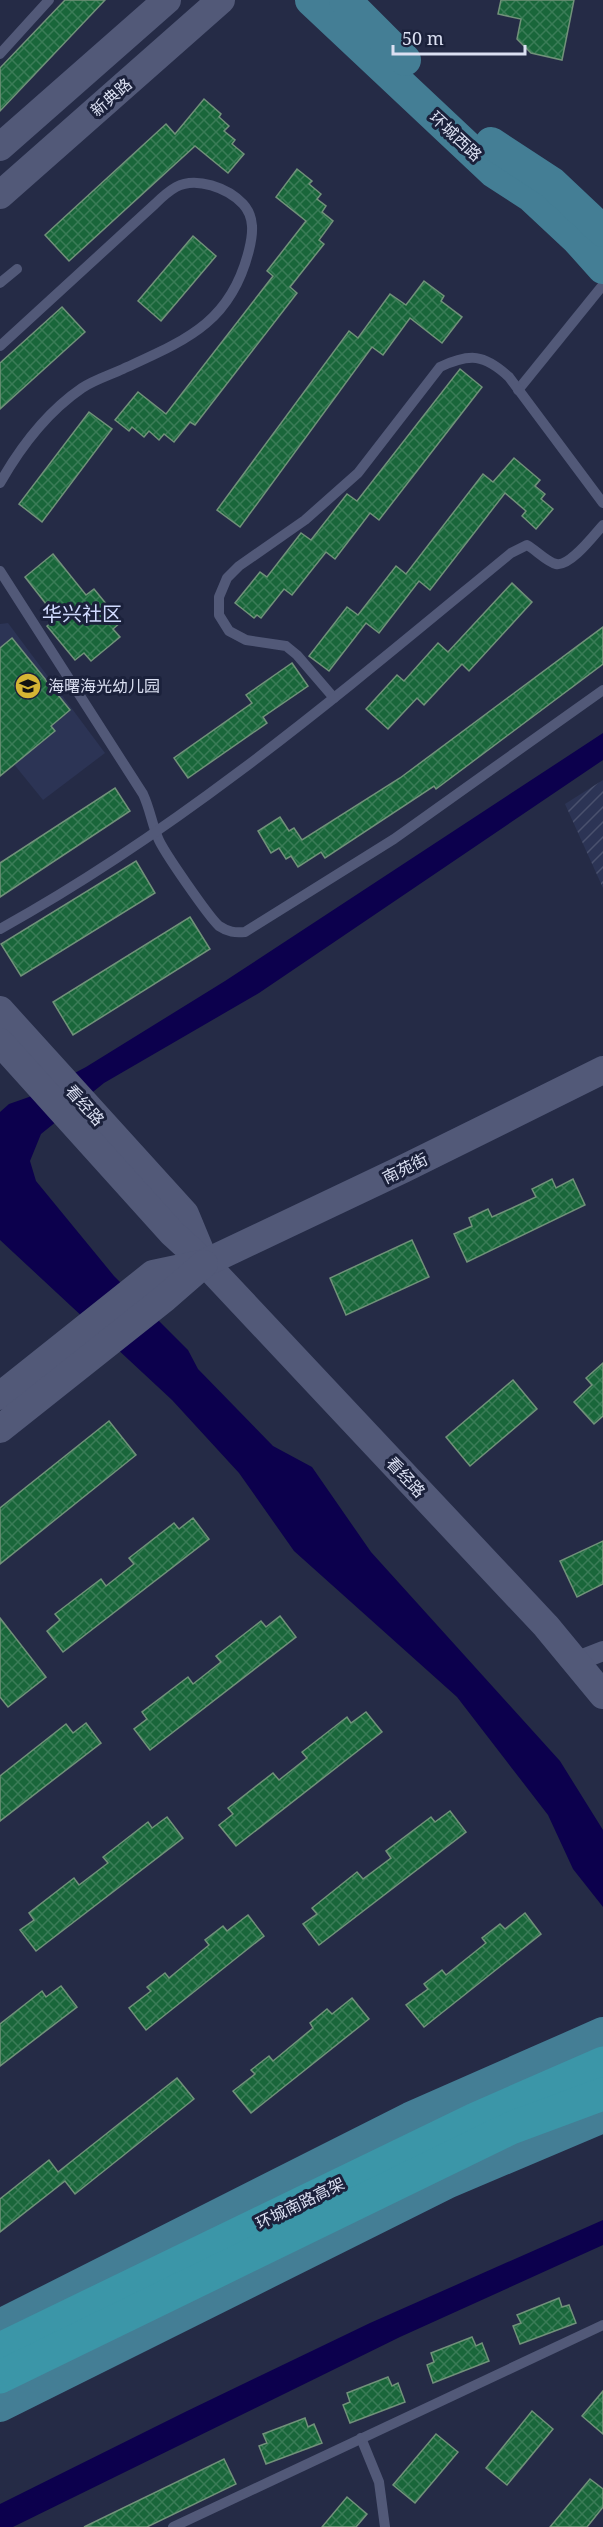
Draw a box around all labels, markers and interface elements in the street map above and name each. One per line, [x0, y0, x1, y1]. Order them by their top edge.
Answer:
scale bar [393, 18, 525, 56]
text: 50 m [402, 26, 444, 50]
street label: 新典路 [86, 73, 136, 121]
street label: 环城西路 [425, 106, 487, 166]
district label: 华兴社区 [42, 600, 122, 627]
school or university icon: 海曙海光幼儿园 [13, 671, 43, 701]
place label: 海曙海光幼儿园 [48, 675, 160, 697]
street label: 看经路 [61, 1080, 109, 1130]
street label: 南苑街 [379, 1148, 431, 1188]
street label: 看经路 [382, 1452, 430, 1502]
street label: 环城南路高架 [252, 2172, 348, 2234]

